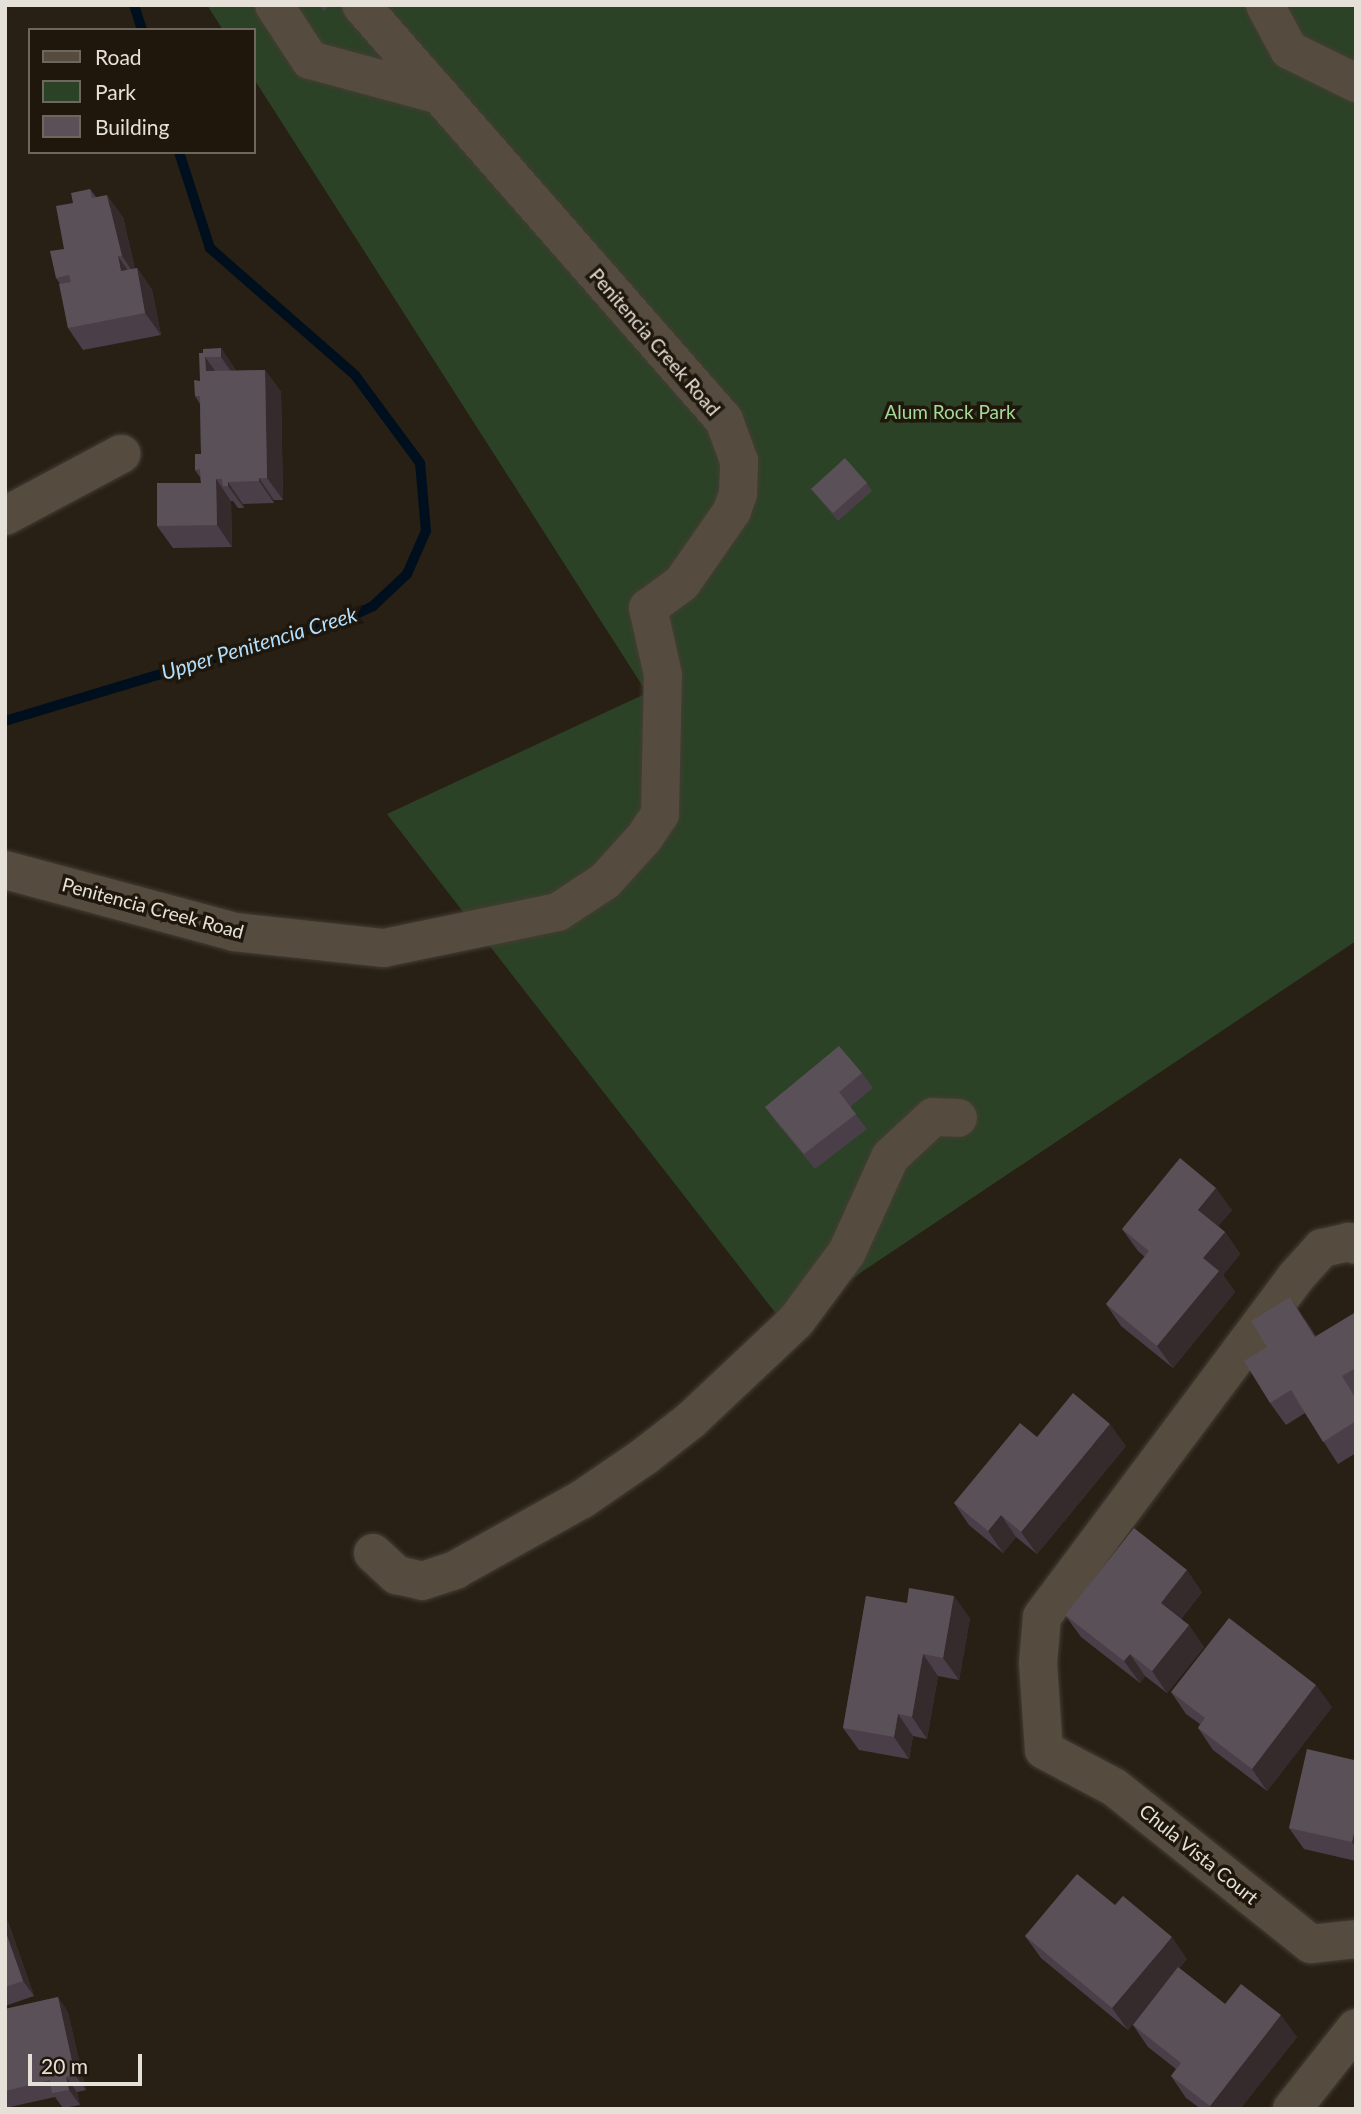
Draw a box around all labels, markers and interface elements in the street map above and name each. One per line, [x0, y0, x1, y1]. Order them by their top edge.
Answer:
legend [28, 28, 256, 154]
text: Road [95, 44, 142, 69]
text: Park [95, 79, 136, 104]
text: Building [95, 114, 170, 139]
street label: Penitencia Creek Road [585, 264, 725, 420]
park label: Alum Rock Park [884, 401, 1016, 423]
water label: Upper Penitencia Creek [158, 601, 360, 685]
street label: Penitencia Creek Road [60, 873, 246, 943]
street label: Chula Vista Court [1135, 1799, 1263, 1909]
scale bar [32, 2040, 145, 2084]
text: 20 m [41, 2053, 88, 2078]

